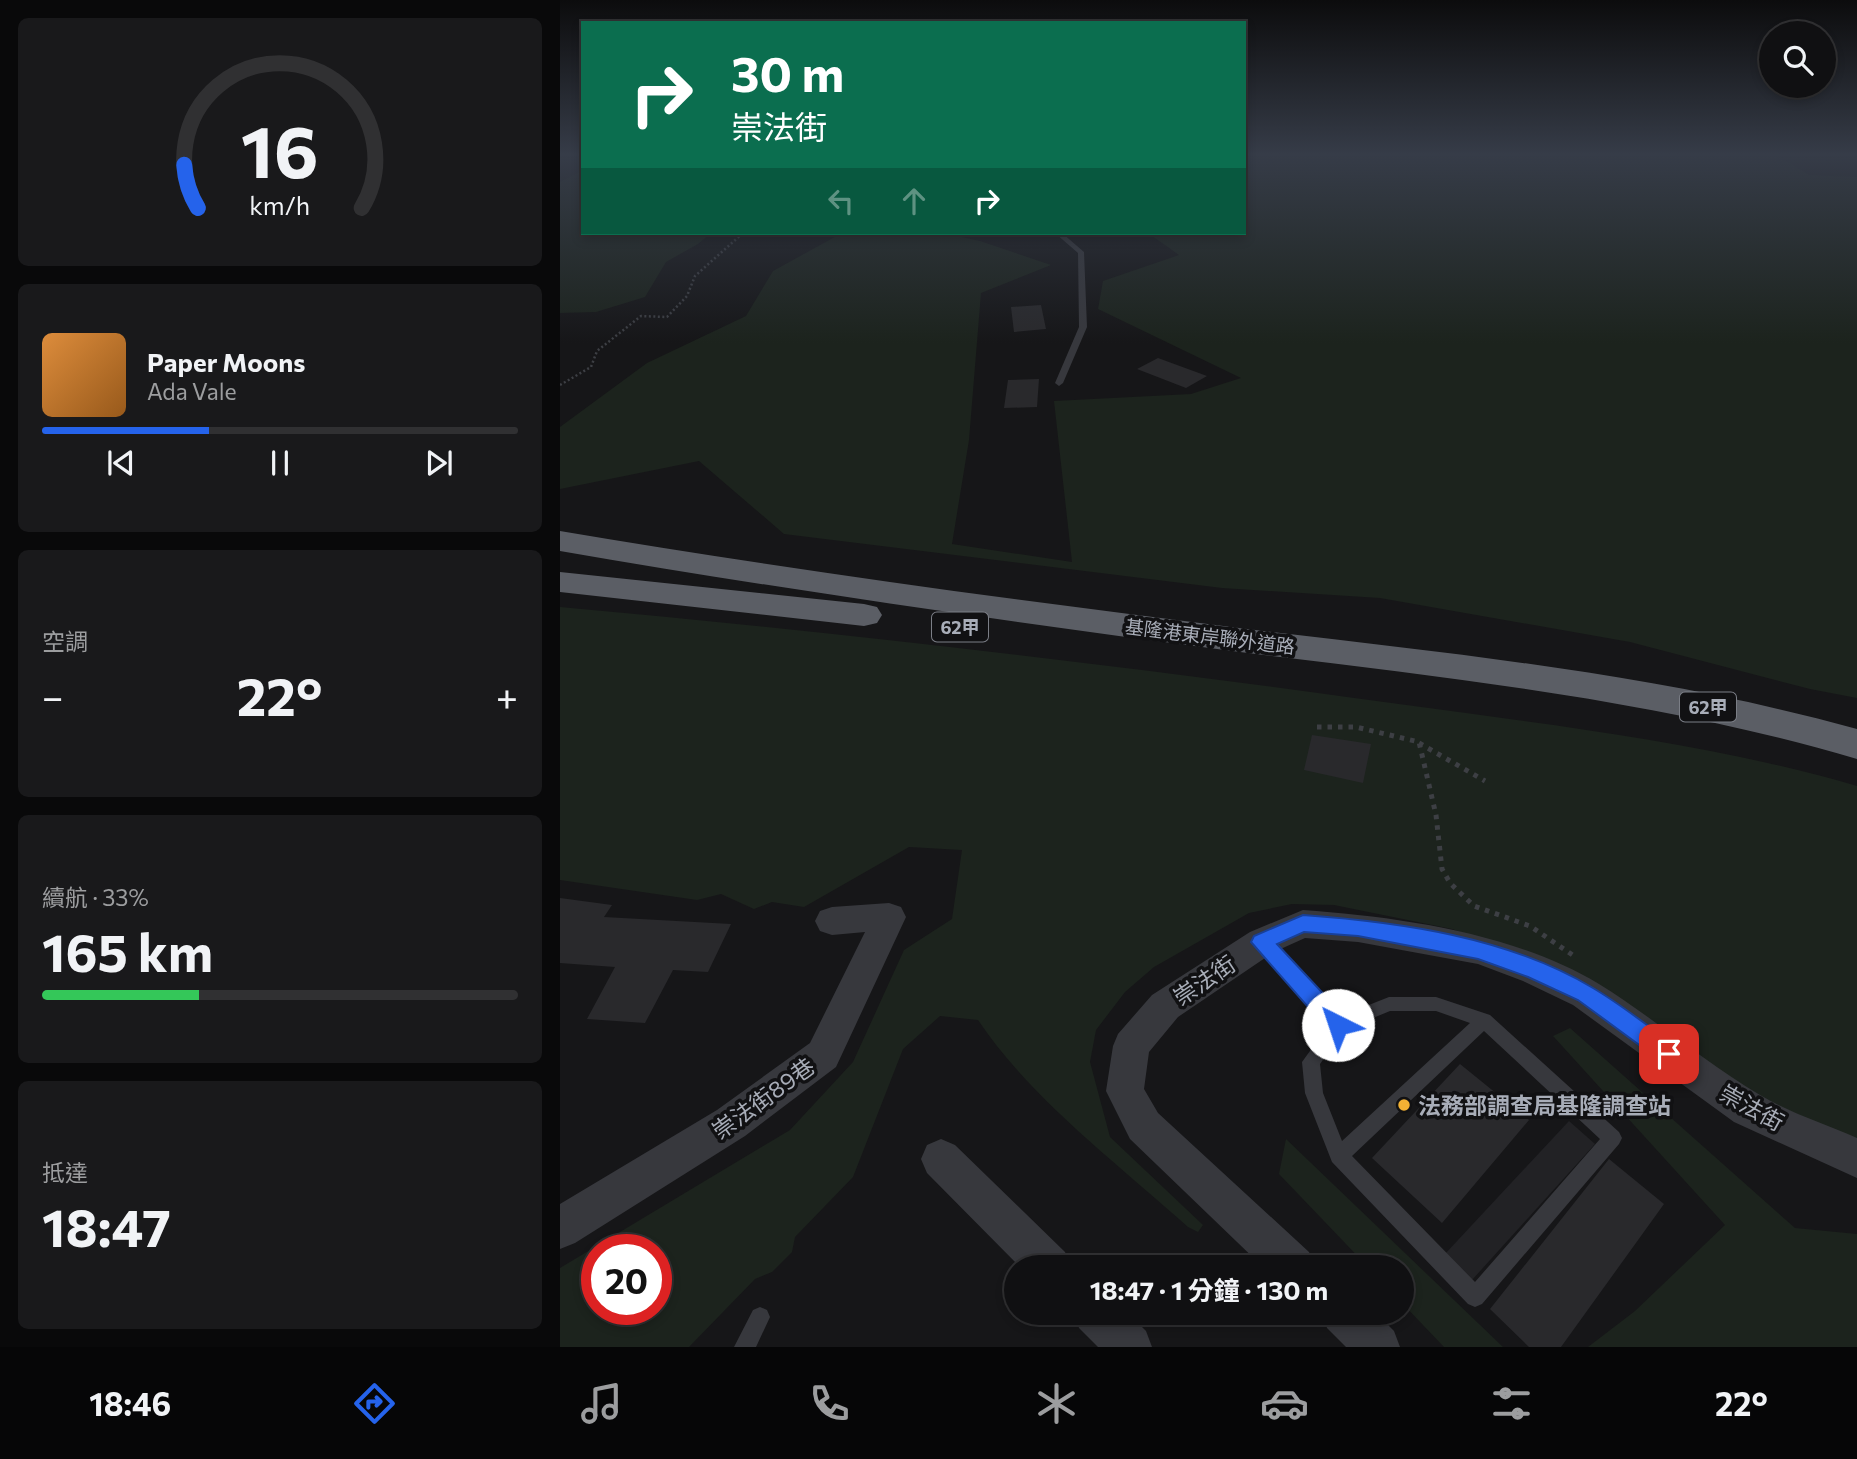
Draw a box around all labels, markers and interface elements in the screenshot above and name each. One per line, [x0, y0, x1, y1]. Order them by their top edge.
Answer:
map controls [1759, 21, 1836, 98]
button: search [1759, 21, 1836, 98]
text: 30 m [731, 42, 844, 102]
icon: right [616, 49, 707, 140]
text: 16 [241, 104, 319, 193]
text: 崇法街 [731, 106, 827, 146]
icon: left [822, 182, 860, 220]
icon: ahead [895, 182, 933, 220]
icon: right [968, 182, 1006, 220]
text: km/h [250, 190, 310, 220]
text: Paper Moons [147, 346, 305, 377]
text: Ada Vale [147, 377, 237, 405]
icon: previous [102, 444, 140, 482]
icon: pause [261, 444, 299, 482]
icon: next [420, 444, 458, 482]
road number: 62甲 [932, 612, 988, 642]
street label: 基隆港東岸聯外道路 [1124, 614, 1296, 658]
text: 空調 [42, 627, 88, 655]
text: 22° [237, 663, 322, 727]
text: − [42, 672, 64, 719]
text: + [496, 672, 518, 719]
road number: 62甲 [1680, 692, 1736, 722]
text: 續航 · 33% [42, 883, 149, 911]
text: 165 km [42, 919, 213, 983]
street label: 崇法街 [1168, 949, 1240, 1011]
position arrow [1301, 988, 1375, 1062]
pin [1639, 1024, 1699, 1084]
icon: arrive [1650, 1035, 1688, 1073]
street label: 崇法街89巷 [706, 1051, 820, 1145]
street label: 崇法街 [1715, 1078, 1789, 1136]
place label: 法務部調查局基隆調查站 [1418, 1091, 1671, 1119]
marker: 法務部調查局基隆調查站 [1396, 1097, 1412, 1113]
text: 抵達 [42, 1158, 88, 1186]
text: 18:47 [42, 1194, 171, 1258]
speed limit sign: 20 [581, 1234, 672, 1325]
text: 18:47 · 1 分鐘 · 130 m [1090, 1274, 1328, 1305]
icon: directions [350, 1379, 399, 1428]
icon: music [577, 1379, 626, 1428]
icon: phone [805, 1379, 854, 1428]
icon: climate [1032, 1379, 1081, 1428]
icon: car [1260, 1379, 1309, 1428]
icon: filters [1487, 1379, 1536, 1428]
text: 18:46 [89, 1383, 171, 1423]
text: 22° [1715, 1383, 1768, 1423]

